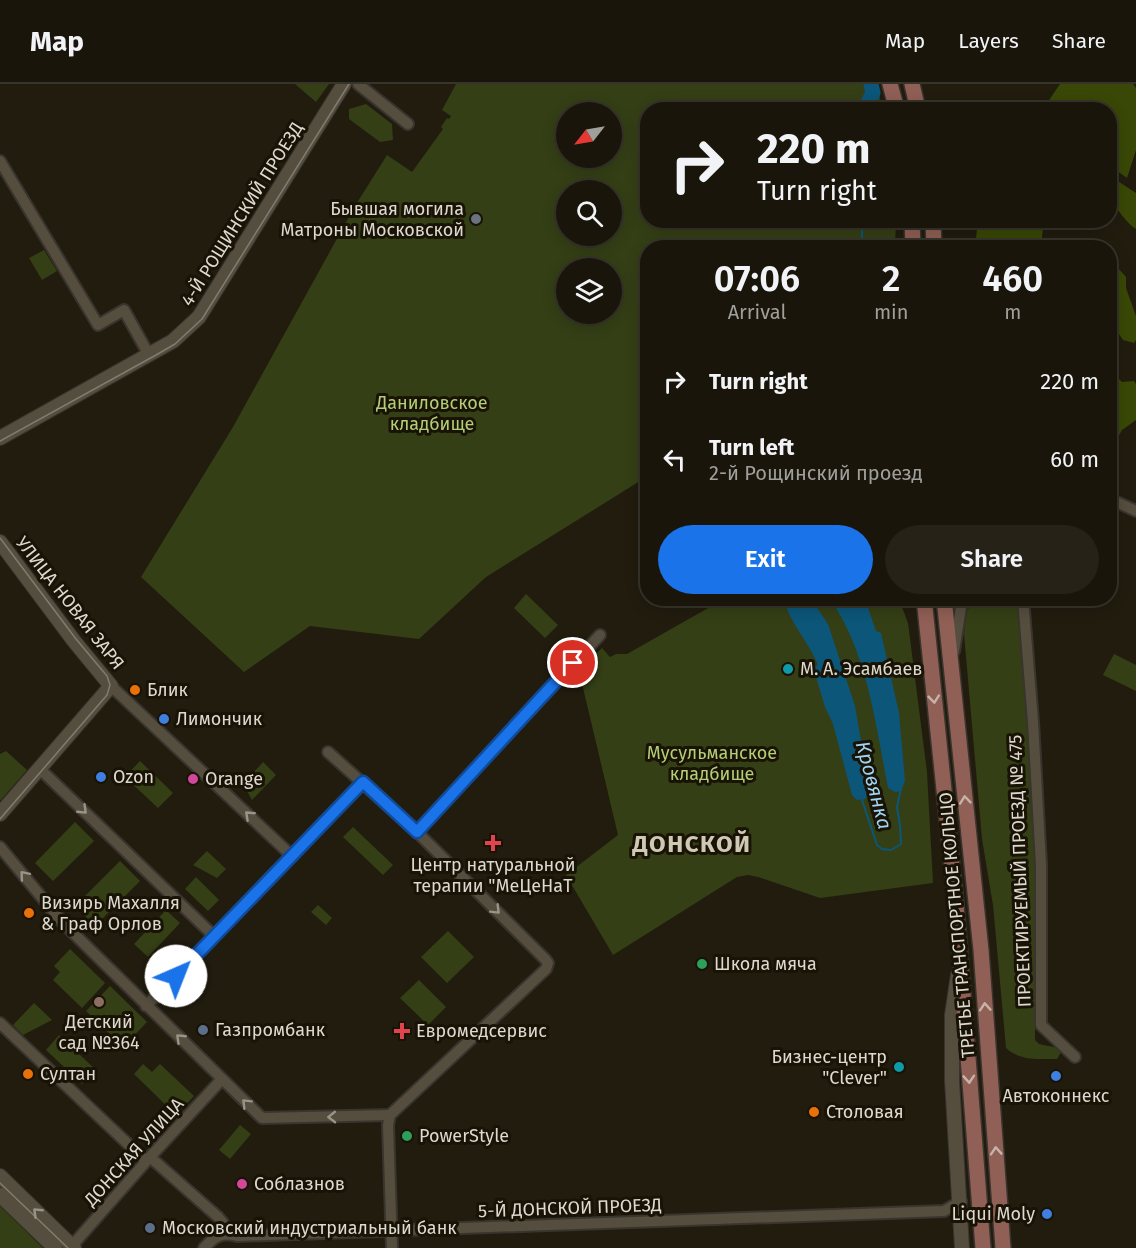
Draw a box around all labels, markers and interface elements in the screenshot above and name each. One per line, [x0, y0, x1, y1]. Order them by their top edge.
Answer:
text: Map [30, 25, 84, 58]
text: Map [885, 28, 925, 54]
text: Layers [958, 28, 1019, 54]
text: Share [1052, 28, 1106, 54]
north arrow [556, 102, 622, 168]
map controls [556, 102, 622, 324]
street label: 4-Й РОЩИНСКИЙ ПРОЕЗД [176, 118, 308, 310]
text: 220 m [757, 124, 870, 174]
icon: right [658, 126, 736, 204]
text: Turn right [757, 175, 877, 207]
button: search [556, 180, 622, 246]
place label: Бывшая могила Матроны Московской [281, 198, 464, 241]
marker: Бывшая могила Матроны Московской [469, 212, 483, 226]
text: 07:06 [714, 257, 800, 301]
text: 2 [882, 257, 900, 301]
text: 460 [982, 257, 1043, 301]
button: layers [556, 258, 622, 324]
text: Arrival [728, 300, 786, 324]
text: min [874, 300, 908, 324]
text: m [1004, 300, 1021, 324]
icon: right [658, 365, 691, 398]
text: Turn right [709, 368, 808, 395]
text: 220 m [1040, 368, 1099, 395]
park label: Даниловское кладбище [375, 392, 488, 435]
text: Turn left [709, 434, 794, 461]
icon: left [658, 443, 691, 476]
text: 60 m [1050, 446, 1099, 473]
text: 2-й Рощинский проезд [709, 461, 923, 485]
button: Exit [658, 525, 873, 594]
button: Share [885, 525, 1099, 594]
street label: УЛИЦА НОВАЯ ЗАРЯ [11, 532, 129, 674]
pin [547, 637, 598, 688]
icon: arrive [556, 646, 589, 679]
place label: М. А. Эсамбаев [800, 658, 923, 680]
marker: М. А. Эсамбаев [781, 662, 795, 676]
place label: Блик [147, 679, 188, 701]
marker: Блик [128, 683, 142, 697]
one-way arrow [927, 694, 940, 703]
place label: Лимончик [176, 708, 263, 730]
marker: Лимончик [157, 712, 171, 726]
street label: ПРОЕКТИРУЕМЫЙ ПРОЕЗД № 475 [1004, 734, 1036, 1008]
water label: Кровянка [851, 738, 897, 832]
park label: Мусульманское кладбище [647, 742, 777, 785]
place label: Ozon [113, 766, 154, 788]
place label: Orange [205, 768, 263, 790]
marker: Ozon [94, 770, 108, 784]
marker: Orange [186, 772, 200, 786]
street label: ТРЕТЬЕ ТРАНСПОРТНОЕ КОЛЬЦО [934, 791, 980, 1059]
one-way arrow [960, 795, 972, 804]
one-way arrow [76, 803, 86, 814]
one-way arrow [245, 811, 255, 822]
district label: ДОНСКОЙ [631, 829, 752, 858]
marker: Центр натуральной терапии "МеЦеНаТ [484, 834, 502, 852]
place label: Центр натуральной терапии "МеЦеНаТ [410, 854, 576, 897]
one-way arrow [20, 871, 31, 882]
place label: Визирь Махалля & Граф Орлов [41, 892, 180, 935]
one-way arrow [489, 903, 499, 914]
marker: Визирь Махалля & Граф Орлов [22, 906, 36, 920]
position arrow [144, 944, 208, 1008]
place label: Школа мяча [714, 953, 817, 975]
marker: Школа мяча [695, 957, 709, 971]
marker: Детский сад №364 [92, 995, 106, 1009]
one-way arrow [979, 1002, 992, 1011]
place label: Детский сад №364 [58, 1011, 140, 1054]
place label: Газпромбанк [215, 1019, 326, 1041]
place label: Евромедсервис [416, 1020, 547, 1042]
marker: Евромедсервис [393, 1022, 411, 1040]
marker: Газпромбанк [196, 1023, 210, 1037]
one-way arrow [176, 1035, 187, 1046]
place label: Бизнес-центр "Clever" [772, 1046, 887, 1089]
marker: Бизнес-центр "Clever" [892, 1060, 906, 1074]
place label: Султан [40, 1063, 96, 1085]
marker: Султан [21, 1067, 35, 1081]
marker: Автоконнекс [1049, 1069, 1063, 1083]
one-way arrow [963, 1074, 976, 1083]
place label: Автоконнекс [1003, 1085, 1110, 1107]
street label: ДОНСКАЯ УЛИЦА [79, 1093, 189, 1211]
one-way arrow [243, 1099, 254, 1110]
place label: Столовая [826, 1101, 904, 1123]
marker: Столовая [807, 1105, 821, 1119]
one-way arrow [327, 1111, 336, 1123]
place label: PowerStyle [419, 1125, 509, 1147]
marker: PowerStyle [400, 1129, 414, 1143]
one-way arrow [990, 1146, 1003, 1155]
place label: Соблазнов [254, 1173, 345, 1195]
marker: Соблазнов [235, 1177, 249, 1191]
street label: 5-Й ДОНСКОЙ ПРОЕЗД [478, 1194, 662, 1222]
place label: Liqui Moly [951, 1203, 1035, 1225]
marker: Liqui Moly [1040, 1207, 1054, 1221]
one-way arrow [33, 1209, 44, 1220]
place label: Московский индустриальный банк [162, 1217, 457, 1239]
marker: Московский индустриальный банк [143, 1221, 157, 1235]

